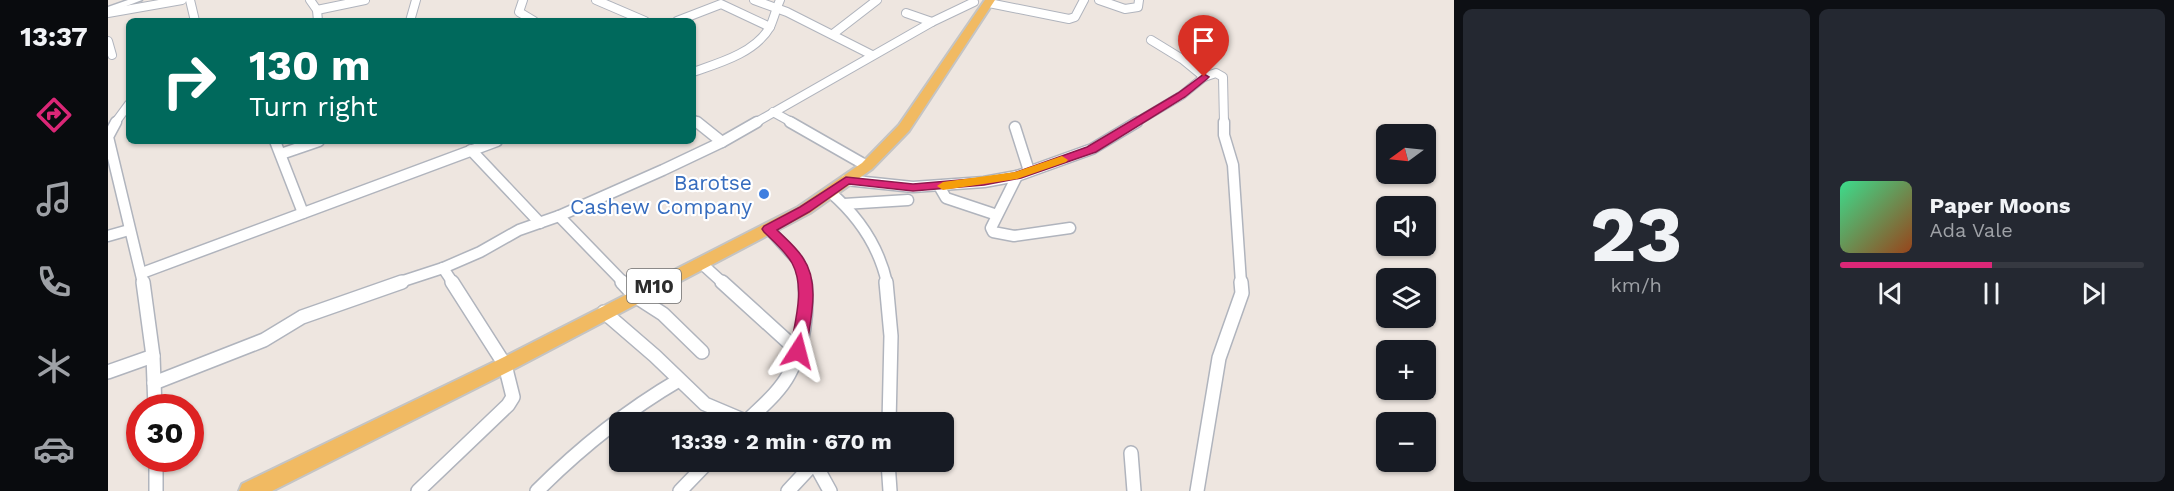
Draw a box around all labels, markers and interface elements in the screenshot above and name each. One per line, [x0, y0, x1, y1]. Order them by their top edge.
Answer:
pin [1178, 15, 1229, 77]
text: 13:37 [20, 21, 88, 53]
icon: arrive [1187, 24, 1220, 57]
text: 130 m [249, 41, 371, 90]
icon: right [150, 42, 228, 120]
text: Turn right [249, 91, 378, 123]
icon: directions [33, 94, 75, 136]
north arrow [1376, 124, 1436, 184]
map controls [1376, 124, 1436, 472]
place label: Barotse Cashew Company [570, 170, 752, 219]
icon: music [33, 178, 75, 220]
marker: Barotse Cashew Company [757, 187, 771, 201]
text: 23 [1590, 188, 1683, 280]
text: Paper Moons [1930, 193, 2071, 218]
button: sound [1376, 196, 1436, 256]
text: Ada Vale [1930, 218, 2013, 242]
icon: phone [33, 261, 75, 303]
button: layers [1376, 268, 1436, 328]
road number: M10 [627, 269, 681, 303]
text: km/h [1610, 273, 1662, 297]
icon: previous [1874, 277, 1907, 310]
icon: pause [1975, 277, 2008, 310]
icon: next [2077, 277, 2110, 310]
position arrow [766, 319, 830, 383]
button: + [1376, 340, 1436, 400]
icon: climate [33, 345, 75, 387]
speed limit sign: 30 [126, 394, 204, 472]
button: − [1376, 412, 1436, 472]
icon: car [33, 428, 75, 470]
text: 13:39 · 2 min · 670 m [671, 429, 892, 454]

